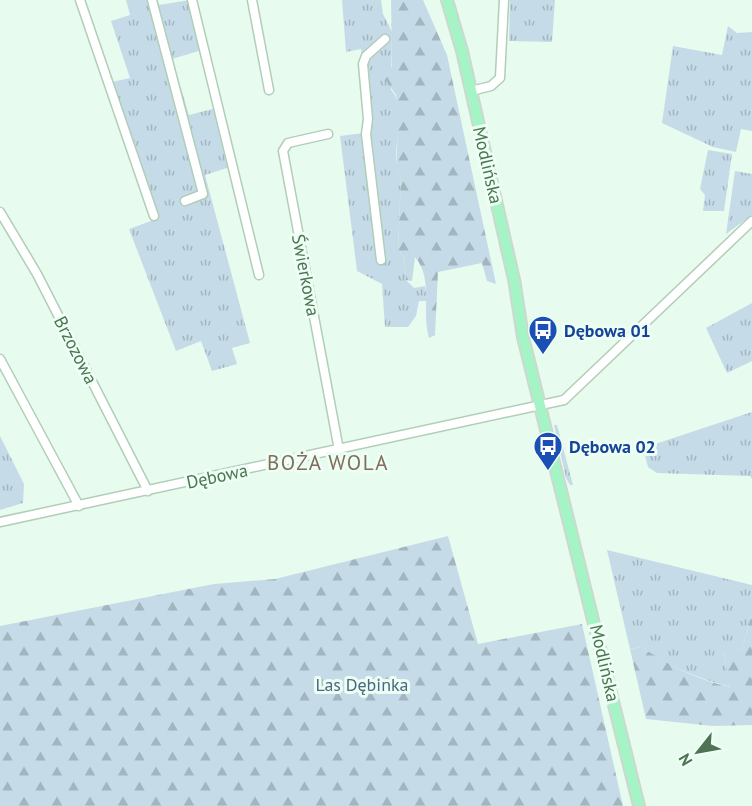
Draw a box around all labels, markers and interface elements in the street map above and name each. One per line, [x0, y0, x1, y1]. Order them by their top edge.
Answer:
street label: Modlińska [468, 124, 508, 206]
street label: Świerkowa [287, 232, 325, 318]
street label: Brzozowa [49, 312, 103, 388]
bus stop icon: Dębowa 01 [527, 314, 559, 356]
place label: Dębowa 01 [564, 319, 651, 342]
bus stop icon: Dębowa 02 [532, 430, 564, 472]
place label: Dębowa 02 [569, 435, 656, 458]
district label: BOŻA WOLA [267, 449, 389, 476]
street label: Dębowa [184, 458, 250, 494]
street label: Modlińska [585, 622, 625, 704]
park label: Las Dębinka [315, 673, 409, 696]
north arrow [668, 722, 728, 782]
text: N [674, 750, 696, 769]

